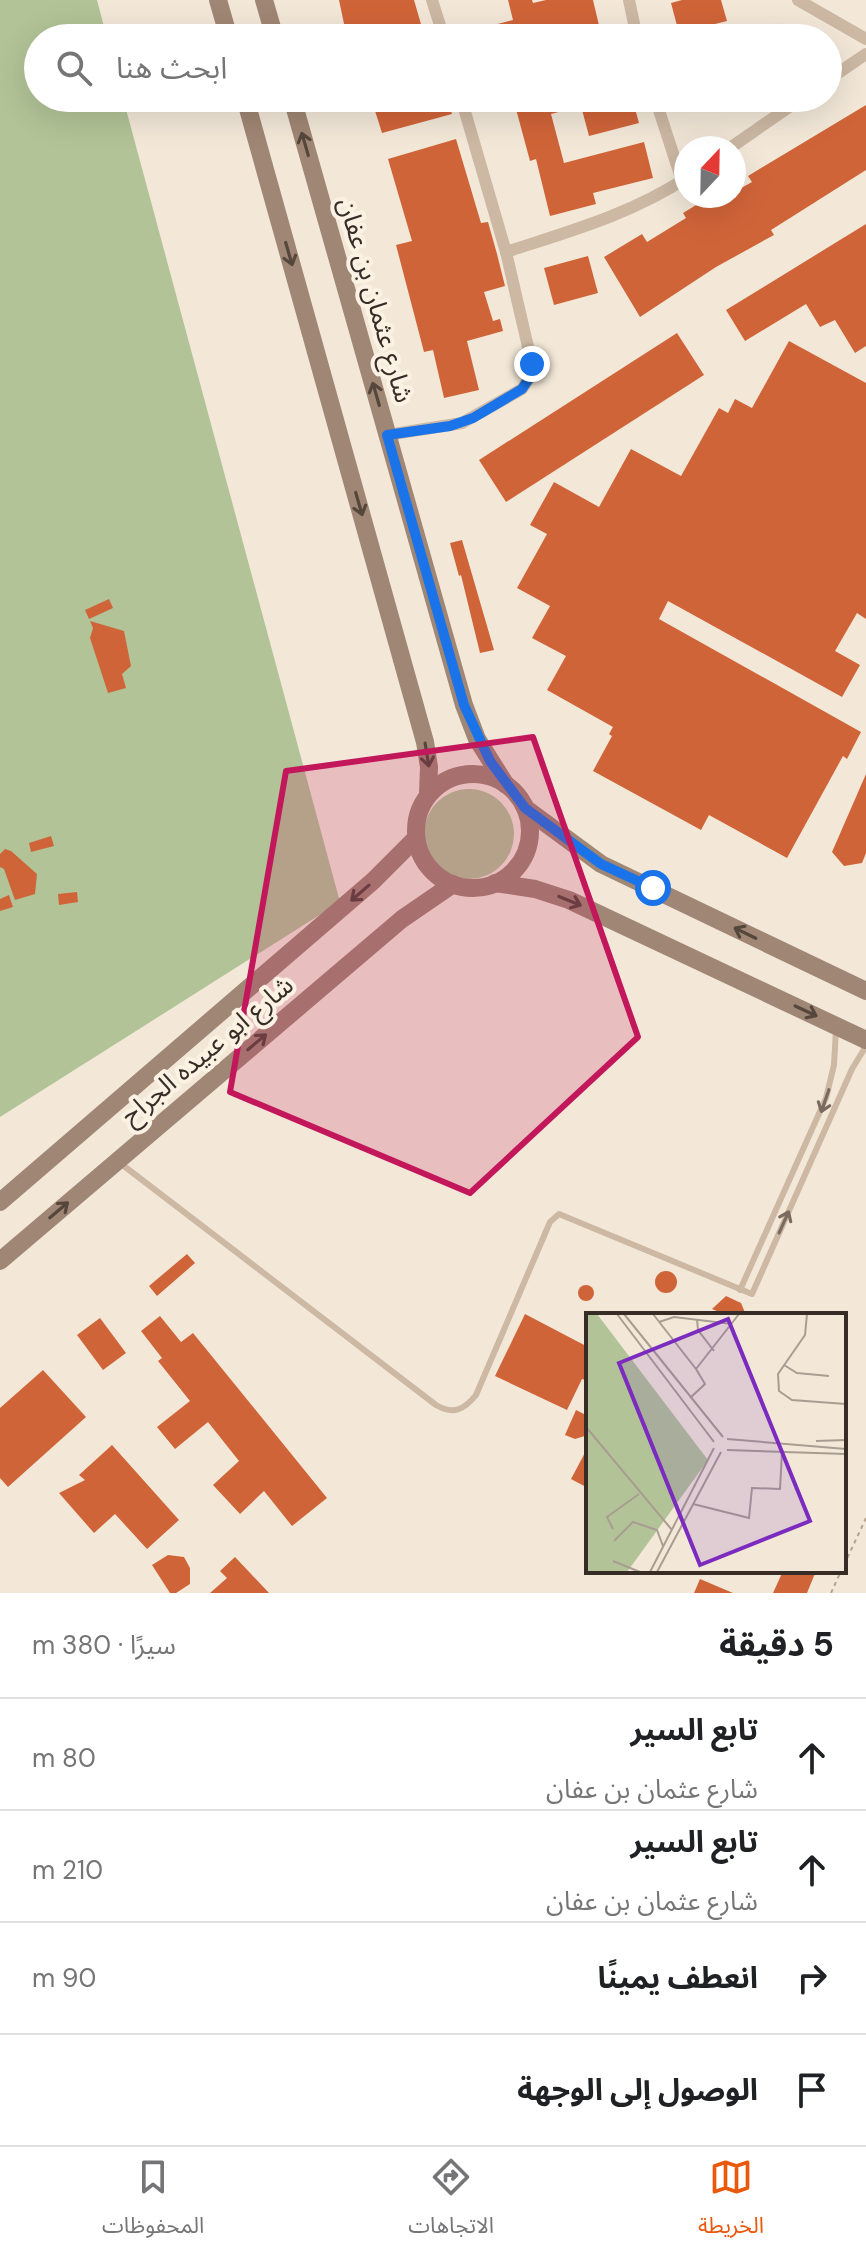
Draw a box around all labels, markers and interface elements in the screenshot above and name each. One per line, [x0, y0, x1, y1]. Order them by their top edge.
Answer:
search box [24, 24, 842, 112]
icon: search [52, 46, 96, 90]
text: ابحث هنا [116, 48, 227, 87]
one-way arrow [296, 131, 311, 157]
north arrow [674, 136, 746, 208]
street label: شارع عثمان بن عفان [329, 193, 422, 407]
one-way arrow [282, 241, 297, 267]
route end [514, 346, 550, 382]
one-way arrow [367, 382, 382, 407]
one-way arrow [352, 491, 367, 517]
one-way arrow [420, 742, 435, 767]
route start [635, 870, 671, 906]
one-way arrow [350, 883, 370, 901]
one-way arrow [557, 895, 582, 909]
one-way arrow [734, 925, 758, 940]
street label: شارع ابو عبيده الجراح [114, 968, 302, 1134]
one-way arrow [794, 1004, 818, 1019]
one-way arrow [247, 1033, 267, 1051]
one-way arrow [816, 1088, 831, 1113]
one-way arrow [49, 1201, 69, 1219]
one-way arrow [777, 1211, 792, 1235]
inset map [586, 1313, 846, 1573]
text: 5 دقيقة [719, 1622, 834, 1667]
text: سيرًا · 380 m [32, 1628, 176, 1662]
text: تابع السير [631, 1710, 758, 1749]
icon: ahead [790, 1736, 834, 1780]
text: 80 m [32, 1741, 96, 1775]
text: شارع عثمان بن عفان [546, 1772, 758, 1806]
text: تابع السير [631, 1822, 758, 1861]
icon: ahead [790, 1848, 834, 1892]
text: 210 m [32, 1853, 103, 1887]
text: شارع عثمان بن عفان [546, 1884, 758, 1918]
icon: right [790, 1956, 834, 2000]
text: انعطف يمينًا [598, 1958, 758, 1997]
text: 90 m [32, 1961, 96, 1995]
icon: arrive [790, 2068, 834, 2112]
text: الوصول إلى الوجهة [517, 2070, 758, 2109]
tab: المحفوظات [102, 2155, 204, 2249]
tab: الاتجاهات [408, 2155, 494, 2249]
tab: الخريطة [698, 2155, 764, 2249]

